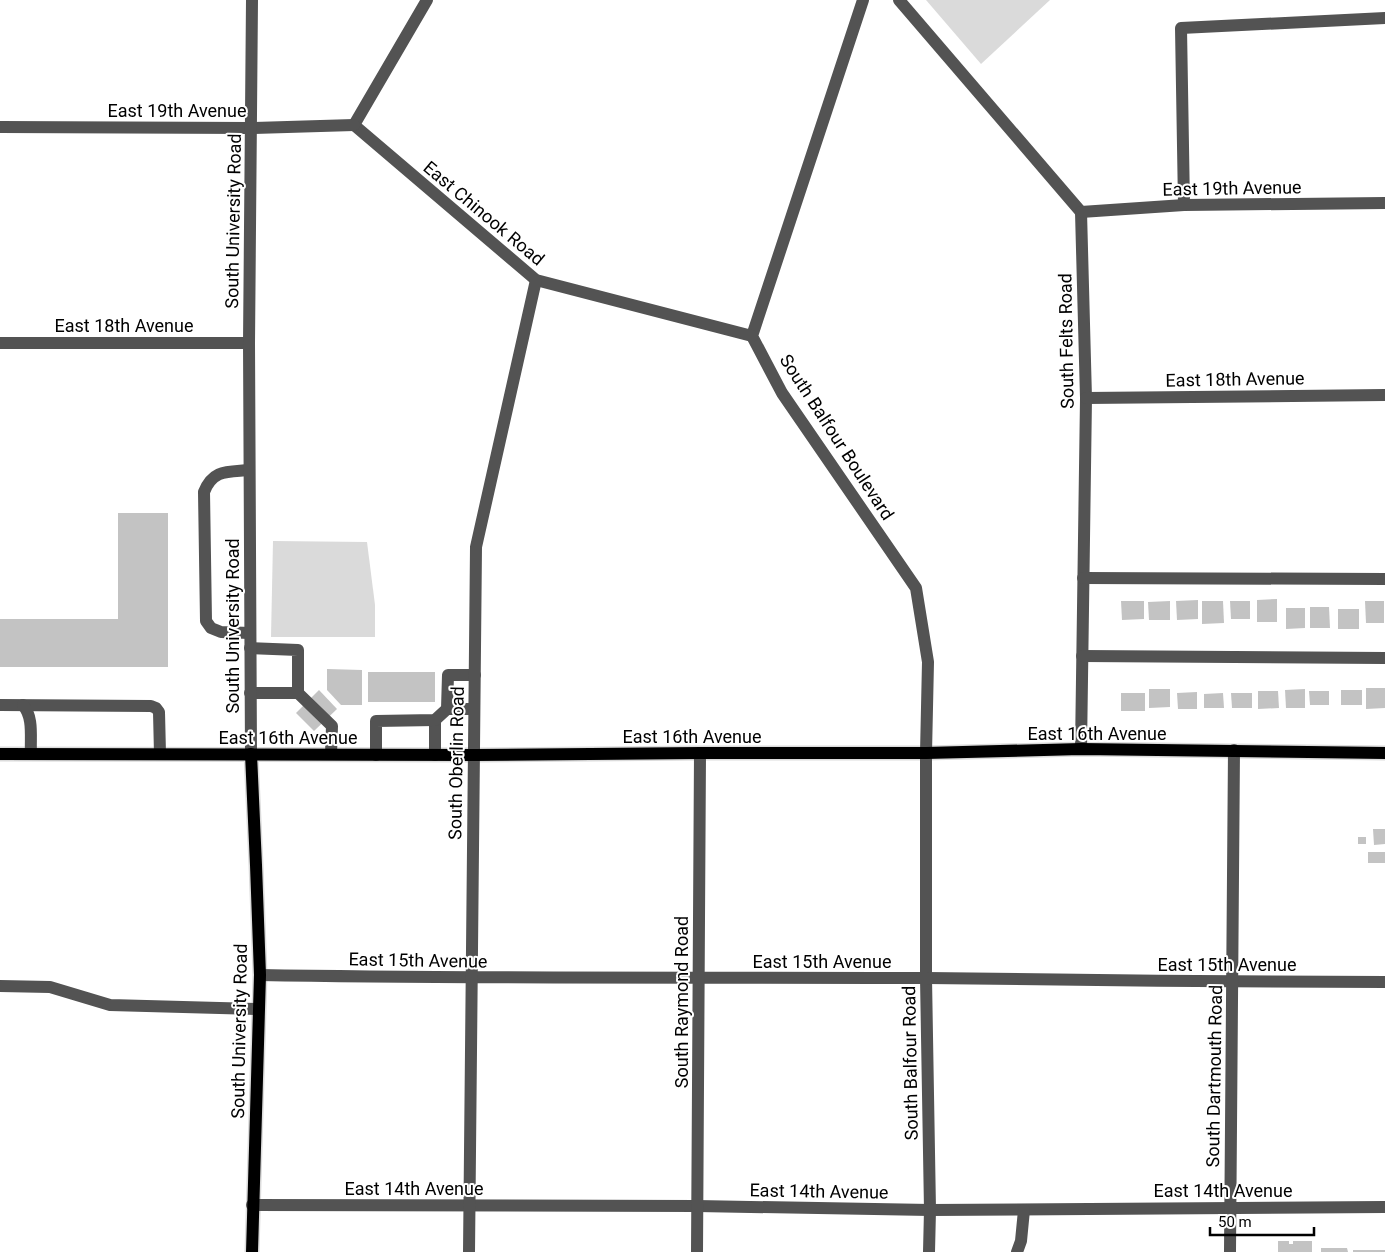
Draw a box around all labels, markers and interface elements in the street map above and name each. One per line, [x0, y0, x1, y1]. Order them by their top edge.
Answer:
street label: East 19th Avenue [107, 100, 247, 121]
street label: South University Road [221, 133, 245, 309]
street label: East Chinook Road [419, 156, 549, 270]
street label: East 19th Avenue [1162, 176, 1302, 200]
street label: South Felts Road [1054, 273, 1078, 409]
street label: East 18th Avenue [54, 315, 194, 336]
street label: South Balfour Boulevard [776, 350, 898, 524]
street label: East 18th Avenue [1165, 367, 1305, 391]
street label: South University Road [222, 538, 243, 714]
street label: South Oberlin Road [444, 686, 468, 840]
street label: East 16th Avenue [1027, 723, 1167, 744]
street label: East 16th Avenue [622, 726, 762, 747]
street label: East 16th Avenue [218, 727, 358, 748]
street label: South Raymond Road [671, 916, 692, 1088]
street label: South University Road [227, 943, 251, 1119]
street label: East 15th Avenue [348, 948, 488, 972]
street label: East 15th Avenue [752, 951, 892, 972]
street label: East 15th Avenue [1157, 954, 1297, 975]
street label: South Dartmouth Road [1202, 984, 1226, 1168]
street label: South Balfour Road [898, 985, 922, 1141]
street label: East 14th Avenue [344, 1178, 484, 1199]
street label: East 14th Avenue [749, 1179, 889, 1203]
street label: East 14th Avenue [1153, 1180, 1293, 1201]
scale bar [1210, 1204, 1314, 1236]
text: 50 m [1218, 1213, 1252, 1231]

